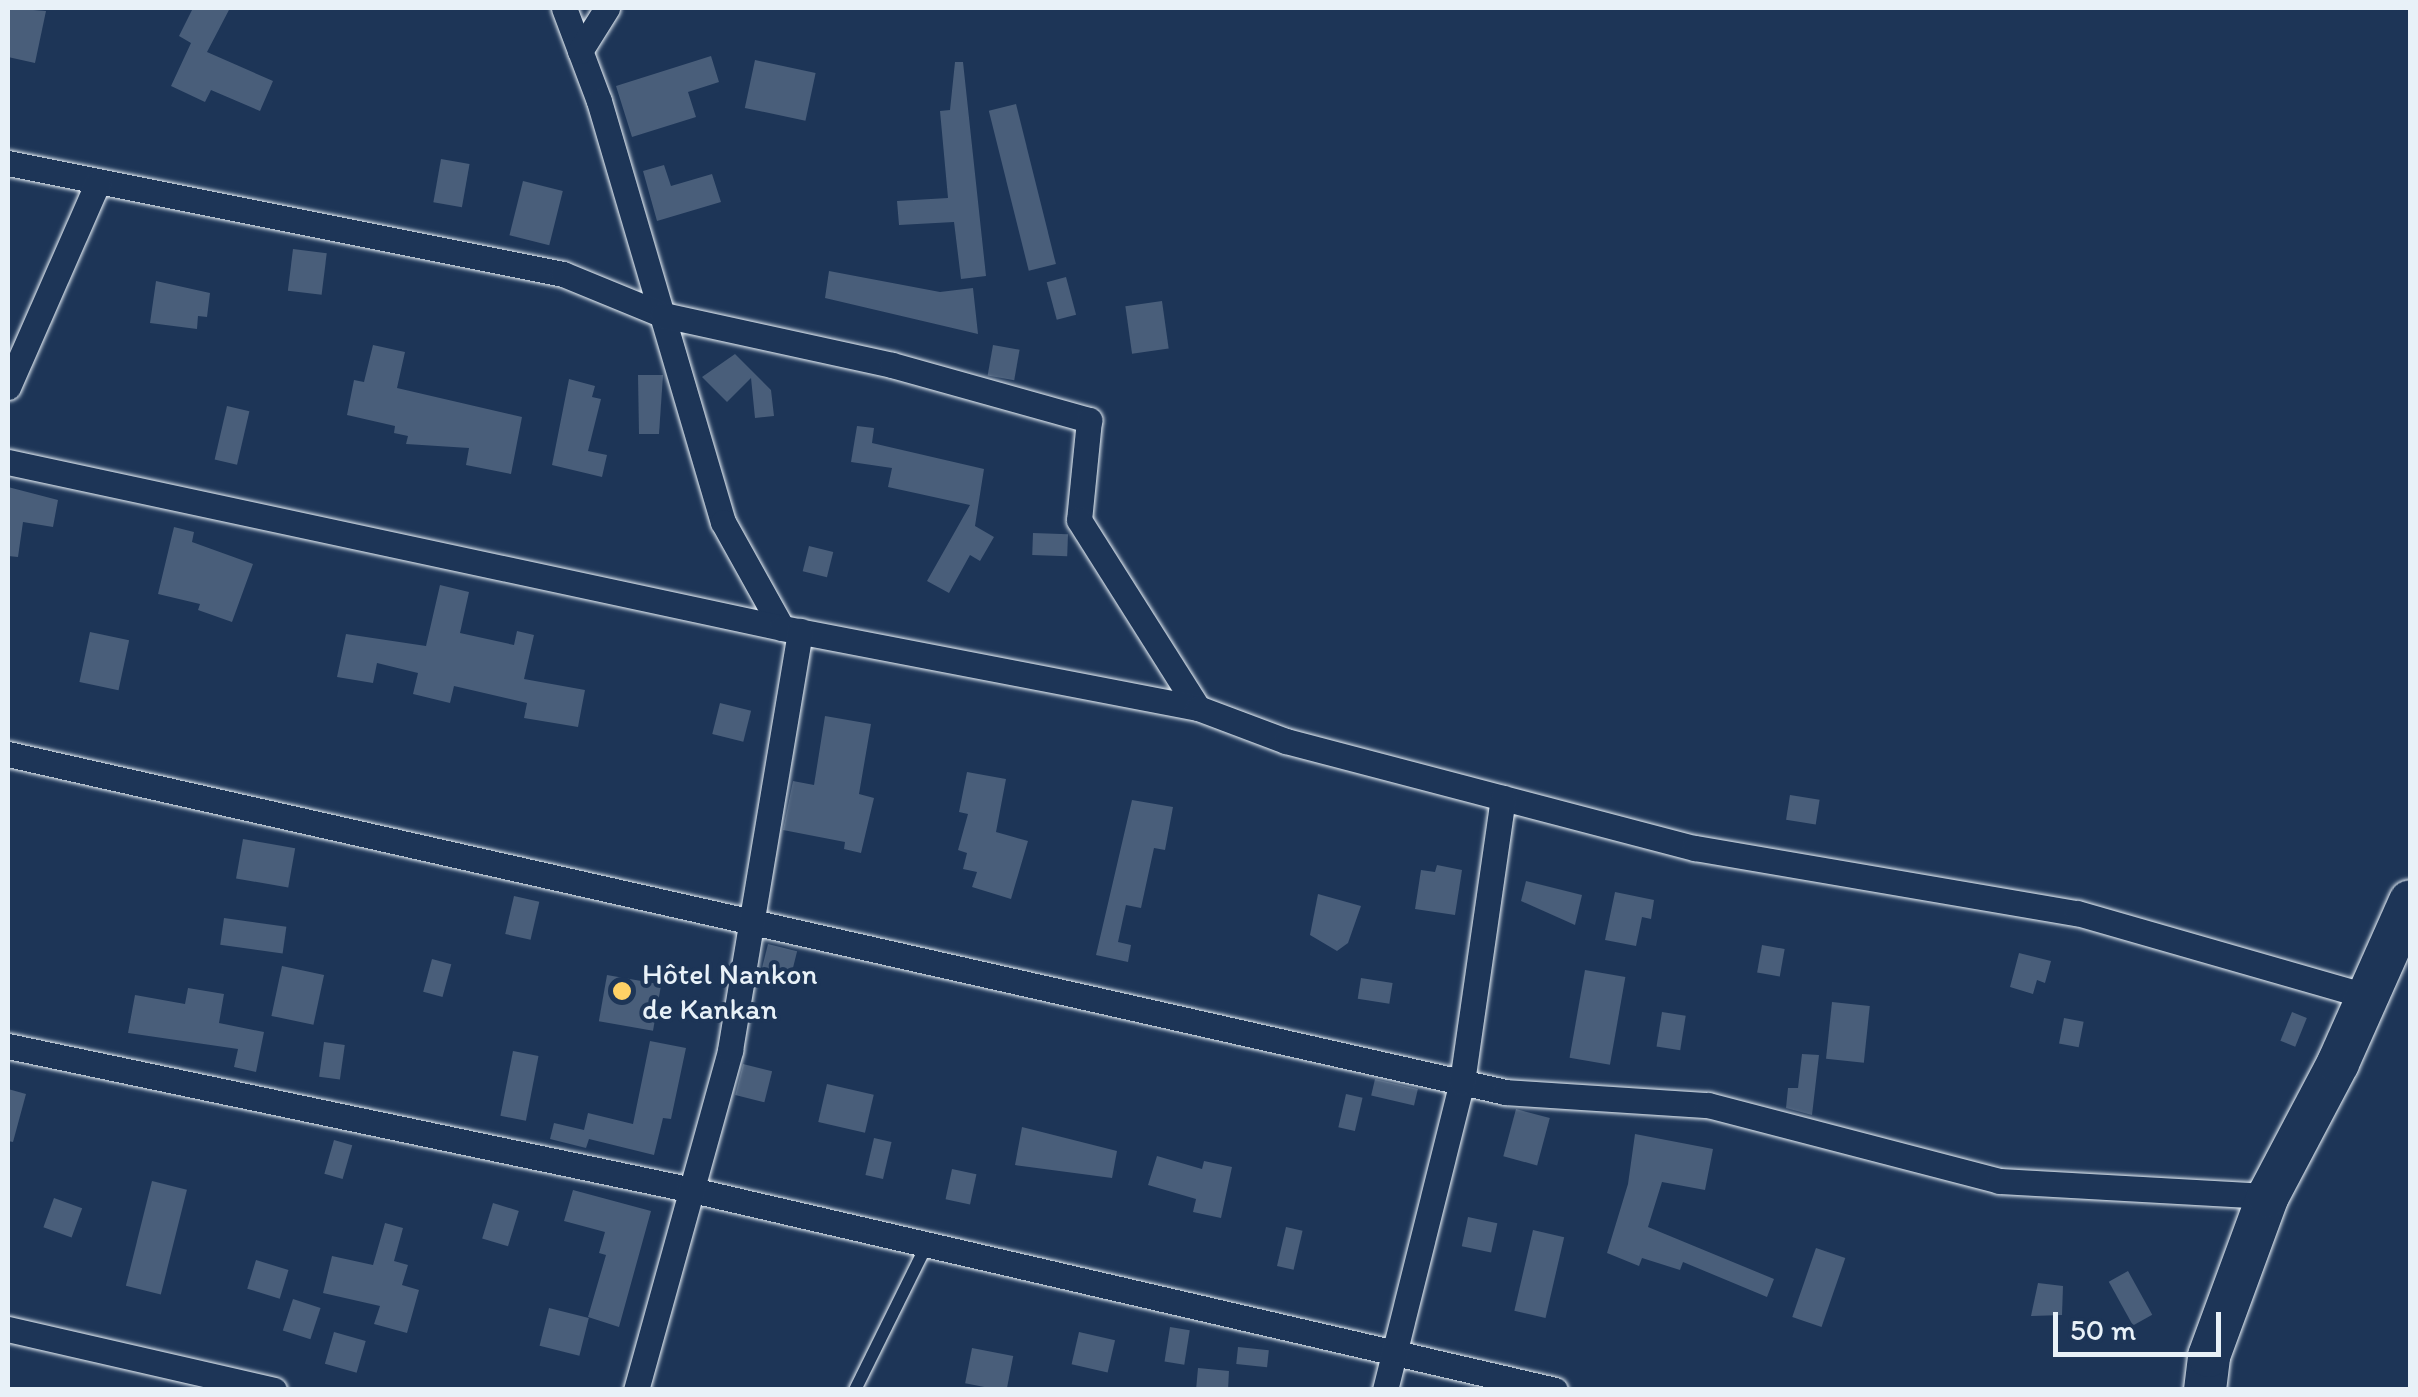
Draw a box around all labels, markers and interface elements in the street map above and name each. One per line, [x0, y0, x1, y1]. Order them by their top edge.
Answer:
place label: Hôtel Nankon de Kankan [642, 956, 819, 1026]
marker: Hôtel Nankon de Kankan [611, 980, 633, 1002]
scale bar [2058, 1292, 2226, 1354]
text: 50 m [2070, 1311, 2136, 1348]

